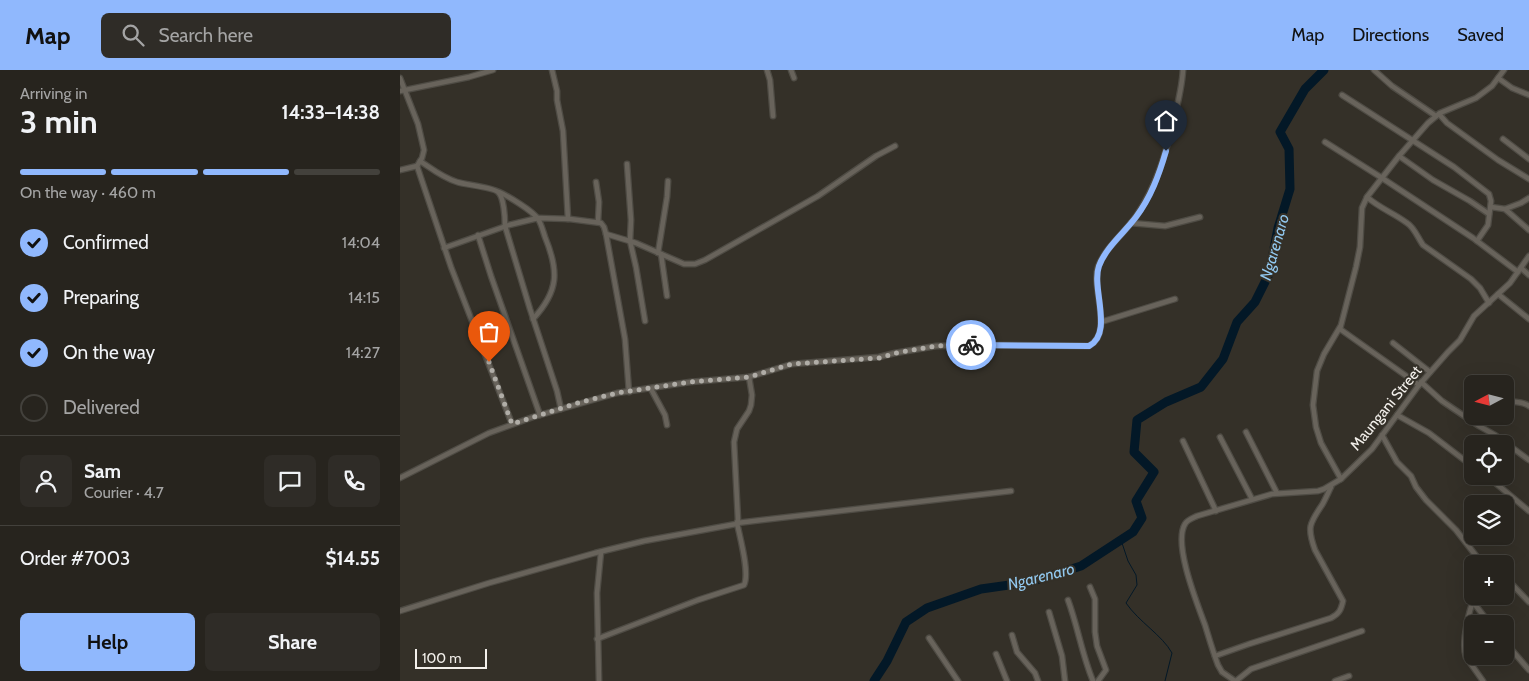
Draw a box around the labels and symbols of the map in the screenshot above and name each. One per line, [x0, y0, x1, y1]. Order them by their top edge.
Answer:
pin [1145, 100, 1187, 151]
water label: Ngarenaro [1256, 212, 1293, 283]
pin [468, 311, 510, 362]
courier [946, 320, 996, 370]
street label: Maungani Street [1346, 362, 1426, 454]
north arrow [1464, 375, 1514, 425]
water label: Ngarenaro [1006, 559, 1077, 594]
scale bar [415, 646, 488, 669]

